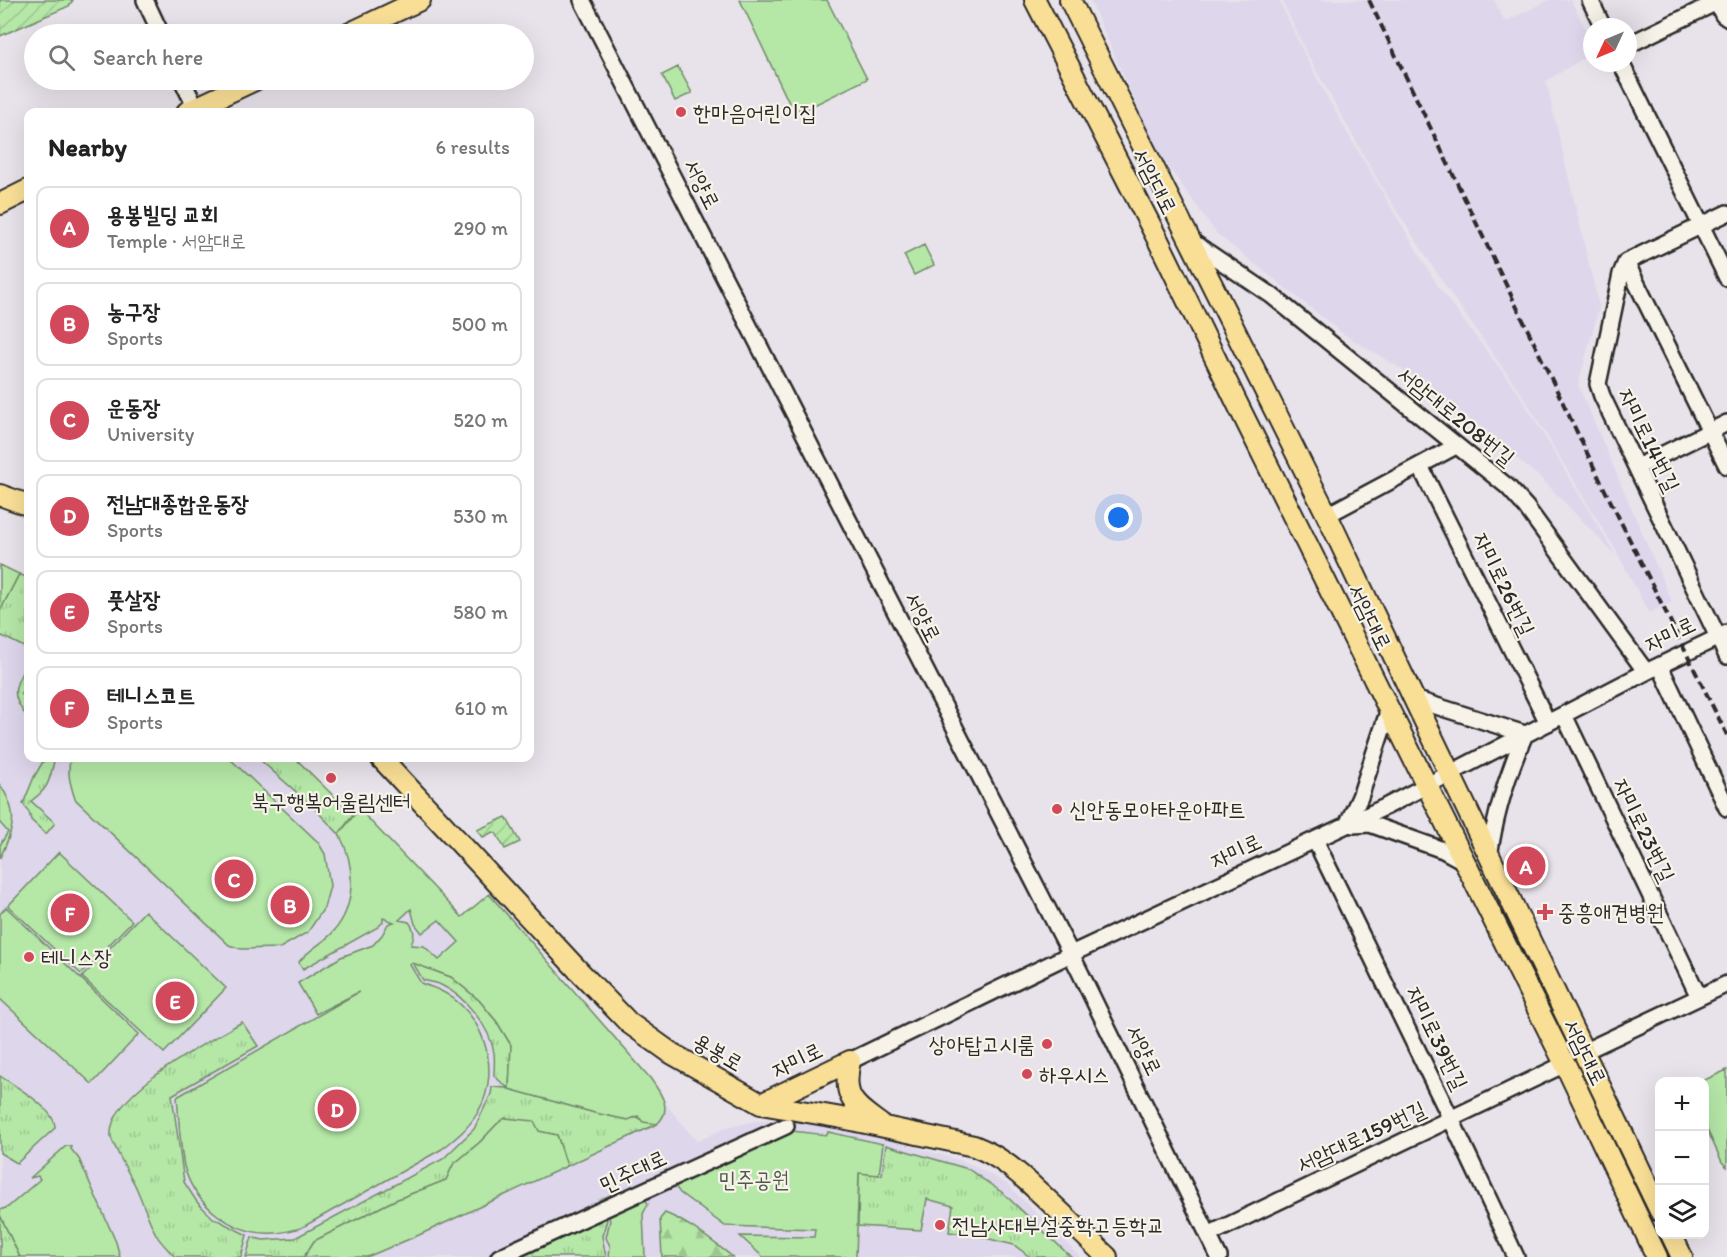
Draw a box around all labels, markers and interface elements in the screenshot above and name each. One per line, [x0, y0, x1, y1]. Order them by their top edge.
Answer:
north arrow [1583, 18, 1637, 72]
search box [24, 24, 534, 90]
icon: search [45, 41, 78, 74]
text: Search here [93, 44, 203, 71]
place label: 한마음어린이집 [693, 99, 817, 126]
marker: 한마음어린이집 [674, 105, 688, 119]
text: Nearby [48, 131, 127, 163]
text: 6 results [436, 135, 510, 159]
street label: 서암대로 [1127, 143, 1183, 219]
street label: 서양로 [678, 154, 726, 214]
text: 용봉빌딩 교회 [107, 201, 218, 228]
text: A [63, 216, 76, 240]
text: 290 m [453, 216, 508, 240]
text: Temple · 서암대로 [107, 229, 246, 253]
text: 농구장 [107, 298, 160, 325]
text: B [63, 312, 76, 336]
text: 500 m [452, 312, 508, 336]
text: Sports [107, 326, 163, 350]
street label: 서암대로208번길 [1392, 360, 1520, 472]
street label: 자미로14번길 [1612, 384, 1686, 496]
text: 운동장 [107, 394, 160, 421]
text: C [63, 408, 76, 432]
text: 520 m [453, 408, 508, 432]
text: University [107, 422, 194, 446]
text: 전남대종합운동장 [107, 490, 249, 517]
your location [1104, 503, 1133, 532]
text: D [63, 504, 76, 528]
text: 530 m [453, 504, 508, 528]
text: Sports [107, 518, 163, 542]
street label: 자미로26번길 [1467, 528, 1541, 640]
street label: 서암대로 [1342, 579, 1398, 655]
text: 풋살장 [107, 586, 160, 613]
street label: 서양로 [899, 587, 947, 647]
text: E [64, 600, 75, 624]
text: 580 m [453, 600, 508, 624]
street label: 자미로 [1640, 610, 1700, 658]
text: Sports [107, 614, 163, 638]
text: 테니스코트 [107, 682, 196, 709]
text: F [64, 696, 75, 720]
text: 610 m [455, 696, 508, 720]
text: Sports [107, 710, 163, 734]
marker: 북구행복어울림센터 [324, 771, 338, 785]
street label: 자미로23번길 [1607, 774, 1681, 887]
place label: 북구행복어울림센터 [251, 788, 411, 815]
place label: 신안동모아타운아파트 [1069, 796, 1246, 823]
marker: 신안동모아타운아파트 [1050, 802, 1064, 816]
street label: 자미로 [1206, 828, 1266, 874]
pin: A [1506, 844, 1546, 888]
pin: C [214, 856, 254, 902]
pin: B [270, 882, 310, 928]
pin: F [50, 890, 90, 936]
place label: 중흥애견병원 [1558, 899, 1664, 926]
marker: 중흥애견병원 [1536, 903, 1554, 921]
place label: 테니스장 [41, 944, 112, 971]
marker: 테니스장 [22, 950, 36, 964]
pin: E [156, 978, 195, 1024]
street label: 자미로39번길 [1400, 982, 1474, 1095]
street label: 서암대로 [1557, 1014, 1613, 1090]
street label: 서양로 [1120, 1020, 1168, 1080]
street label: 용봉로 [688, 1027, 748, 1077]
place label: 상아탑고시룸 [929, 1031, 1035, 1058]
street label: 자미로 [767, 1036, 827, 1084]
marker: 상아탑고시룸 [1040, 1037, 1054, 1051]
place label: 하우시스 [1039, 1061, 1110, 1088]
marker: 하우시스 [1020, 1067, 1034, 1081]
map controls [1655, 1077, 1709, 1239]
button: + [1655, 1077, 1709, 1131]
pin: D [318, 1086, 356, 1132]
street label: 서암대로159번길 [1292, 1095, 1430, 1179]
button: − [1655, 1131, 1709, 1185]
street label: 민주대로 [595, 1144, 671, 1198]
park label: 민주공원 [719, 1166, 789, 1193]
button: layers [1655, 1185, 1709, 1239]
place label: 전남사대부설중학고등학교 [952, 1212, 1164, 1239]
marker: 전남사대부설중학고등학교 [933, 1218, 947, 1232]

